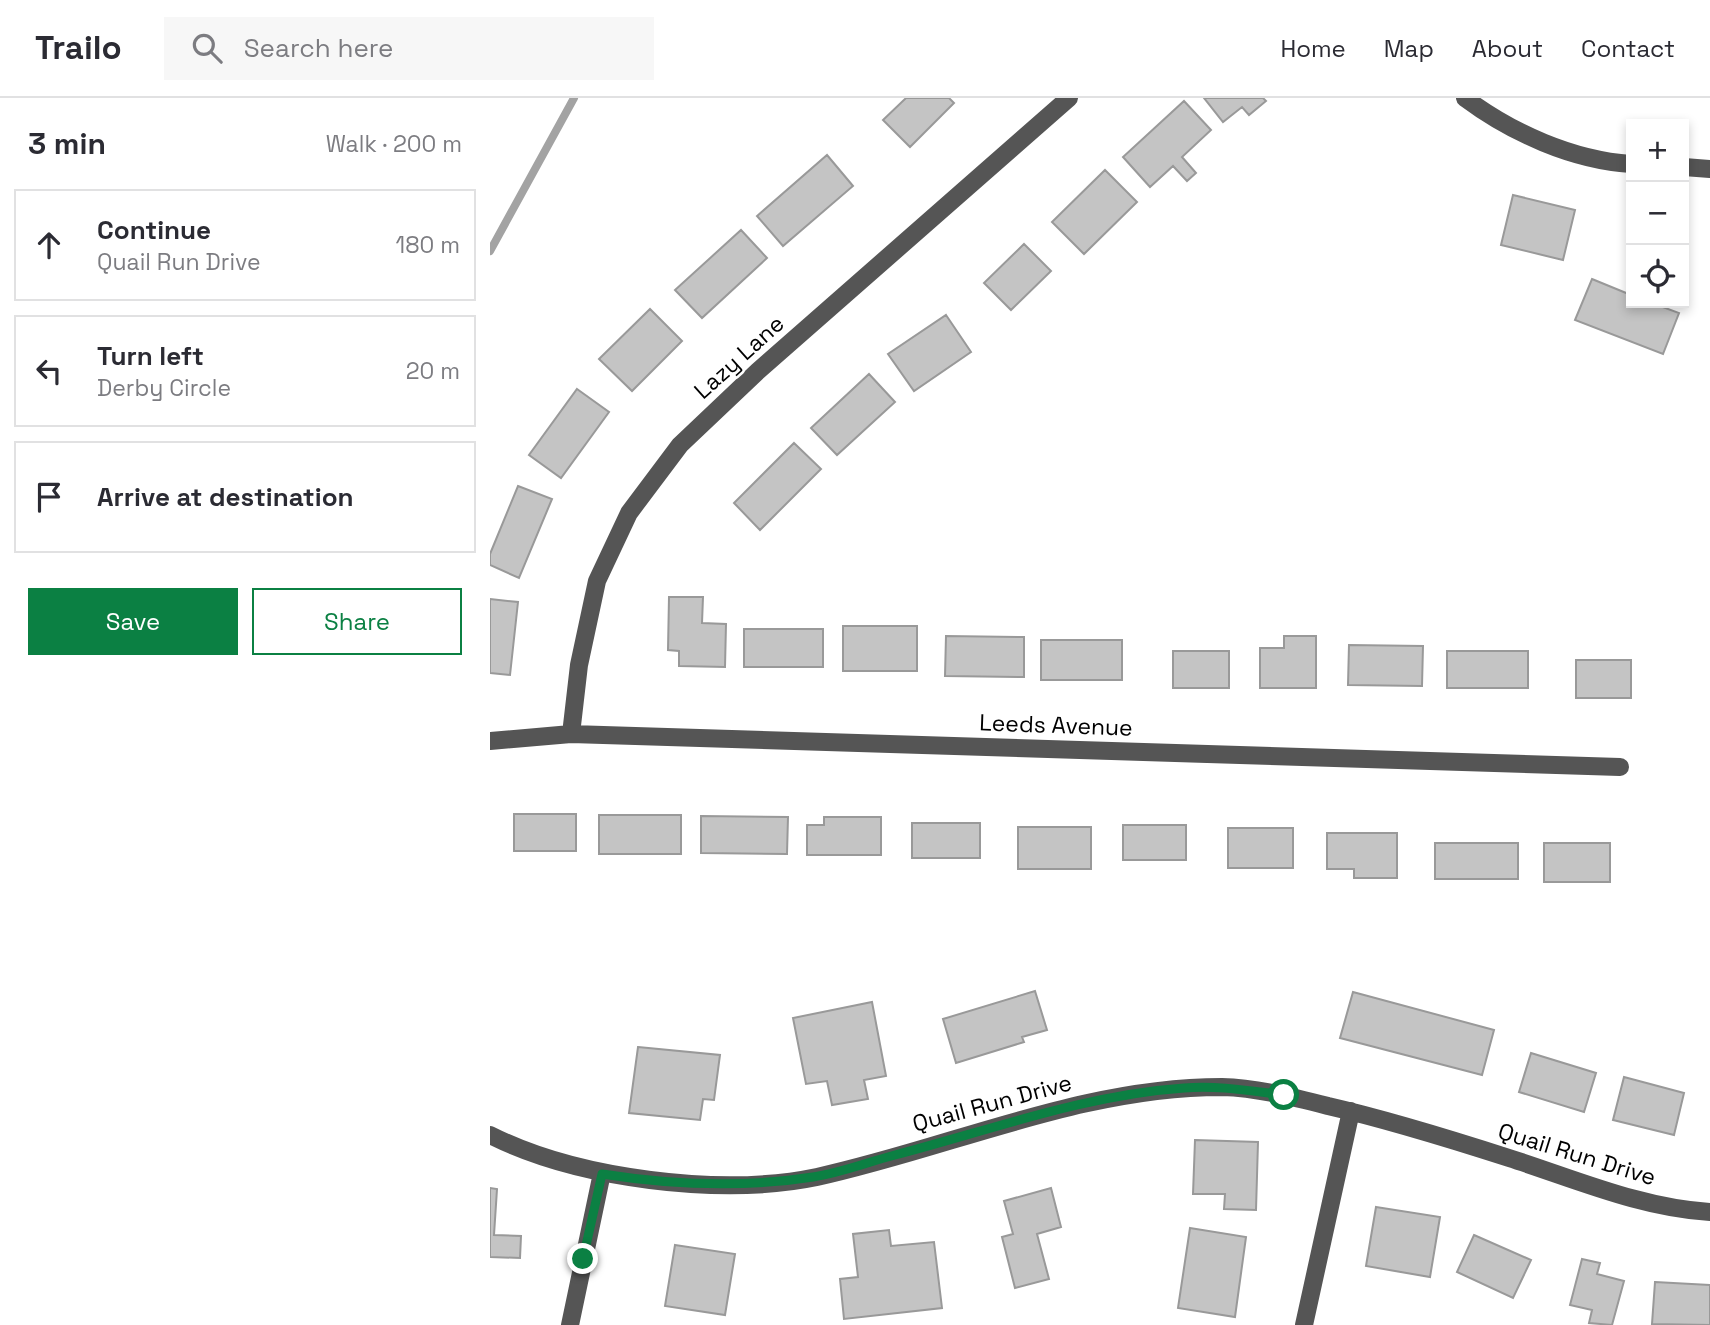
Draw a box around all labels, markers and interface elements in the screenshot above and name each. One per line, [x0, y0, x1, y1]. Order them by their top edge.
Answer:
search box [164, 17, 654, 80]
text: Trailo [35, 27, 122, 69]
icon: search [188, 29, 226, 67]
text: Search here [244, 31, 394, 65]
text: Home [1280, 33, 1346, 64]
text: Map [1384, 33, 1434, 64]
text: About [1472, 33, 1543, 64]
text: Contact [1581, 33, 1675, 64]
map controls [1626, 119, 1689, 308]
button: + [1626, 119, 1689, 182]
text: 3 min [28, 124, 106, 163]
text: Walk · 200 m [326, 129, 462, 159]
button: − [1626, 182, 1689, 245]
text: Continue [97, 213, 211, 247]
icon: ahead [30, 226, 68, 264]
text: 180 m [396, 230, 460, 260]
button: locate [1626, 245, 1689, 308]
text: Quail Run Drive [97, 247, 261, 277]
street label: Lazy Lane [688, 309, 790, 405]
text: Turn left [97, 339, 204, 373]
icon: left [30, 352, 68, 390]
text: 20 m [406, 356, 460, 386]
text: Derby Circle [97, 373, 231, 403]
icon: arrive [30, 478, 68, 516]
text: Arrive at destination [97, 480, 354, 514]
button: Save [28, 588, 238, 655]
button: Share [252, 588, 462, 655]
street label: Leeds Avenue [979, 707, 1133, 743]
street label: Quail Run Drive [909, 1067, 1075, 1139]
route start [1268, 1079, 1299, 1110]
street label: Quail Run Drive [1494, 1116, 1660, 1192]
route end [567, 1243, 598, 1274]

